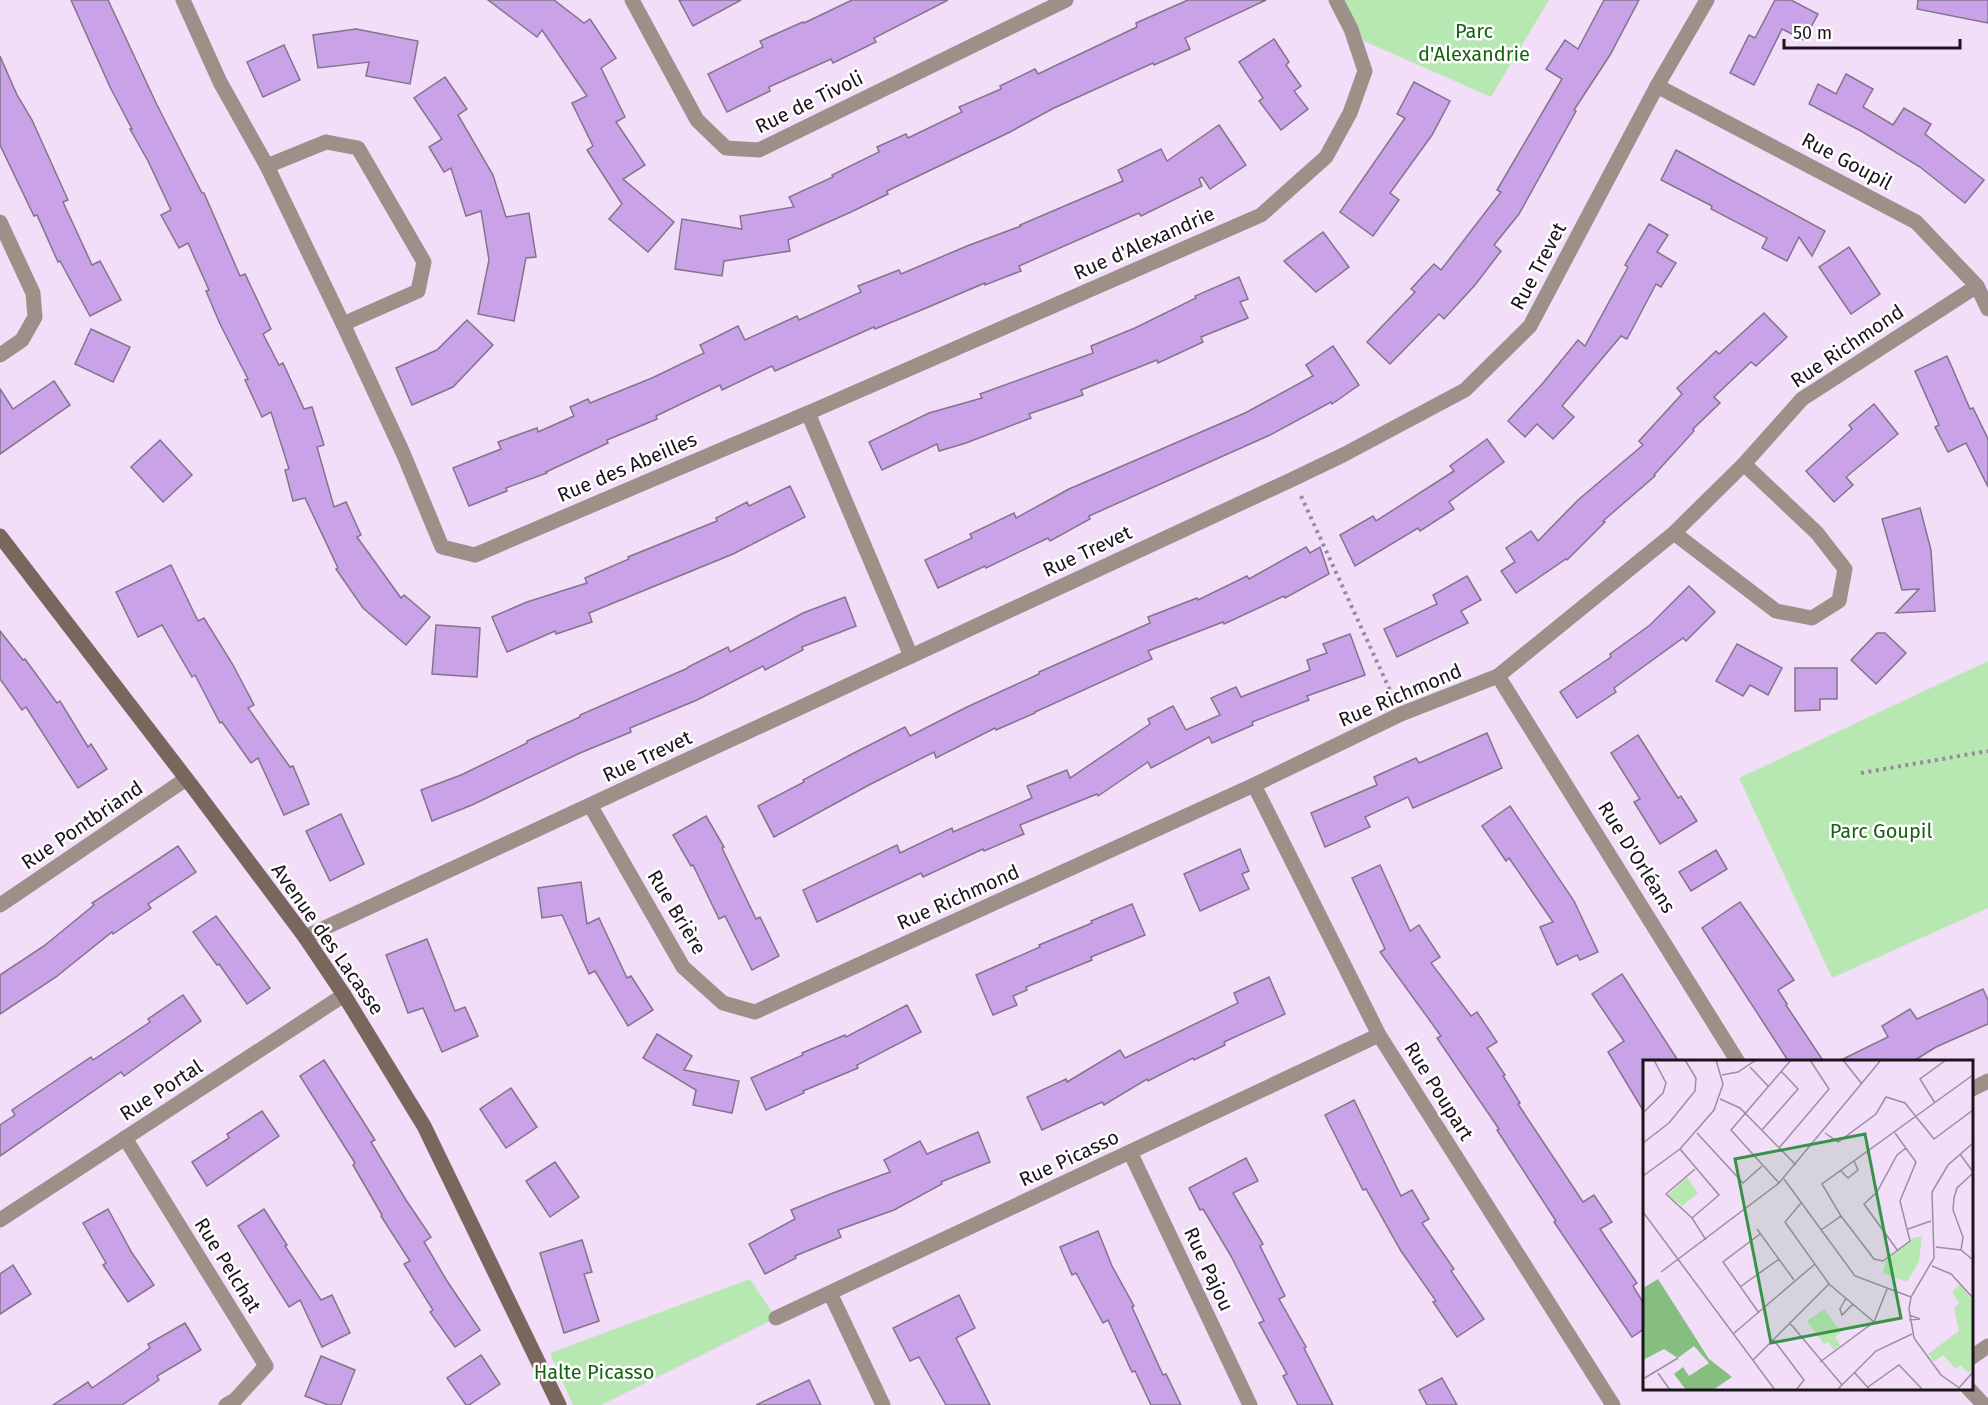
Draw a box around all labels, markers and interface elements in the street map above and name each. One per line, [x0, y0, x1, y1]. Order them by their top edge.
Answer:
scale bar [1784, 12, 1960, 50]
park label: Parc d'Alexandrie [1418, 19, 1530, 66]
text: 50 m [1793, 22, 1832, 44]
street label: Rue de Tivoli [751, 66, 867, 138]
street label: Rue Goupil [1798, 127, 1897, 195]
street label: Rue d'Alexandrie [1070, 201, 1218, 285]
street label: Rue Trevet [1505, 218, 1571, 314]
street label: Rue Richmond [1786, 299, 1908, 393]
street label: Rue des Abeilles [554, 427, 700, 507]
street label: Rue Trevet [1039, 520, 1136, 582]
street label: Rue Richmond [1335, 658, 1465, 732]
street label: Rue Trevet [599, 725, 696, 787]
street label: Rue Pontbriand [17, 776, 147, 874]
street label: Rue D'Orléans [1593, 797, 1681, 917]
park label: Parc Goupil [1830, 819, 1932, 843]
street label: Avenue des Lacasse [267, 859, 389, 1019]
street label: Rue Richmond [893, 859, 1023, 935]
street label: Rue Brière [642, 865, 712, 959]
street label: Rue Poupart [1399, 1037, 1479, 1145]
street label: Rue Portal [115, 1054, 207, 1126]
inset map [1643, 1060, 1973, 1390]
street label: Rue Picasso [1015, 1124, 1123, 1192]
street label: Rue Pelchat [189, 1213, 267, 1317]
street label: Rue Pajou [1179, 1223, 1239, 1315]
park label: Halte Picasso [534, 1360, 654, 1384]

